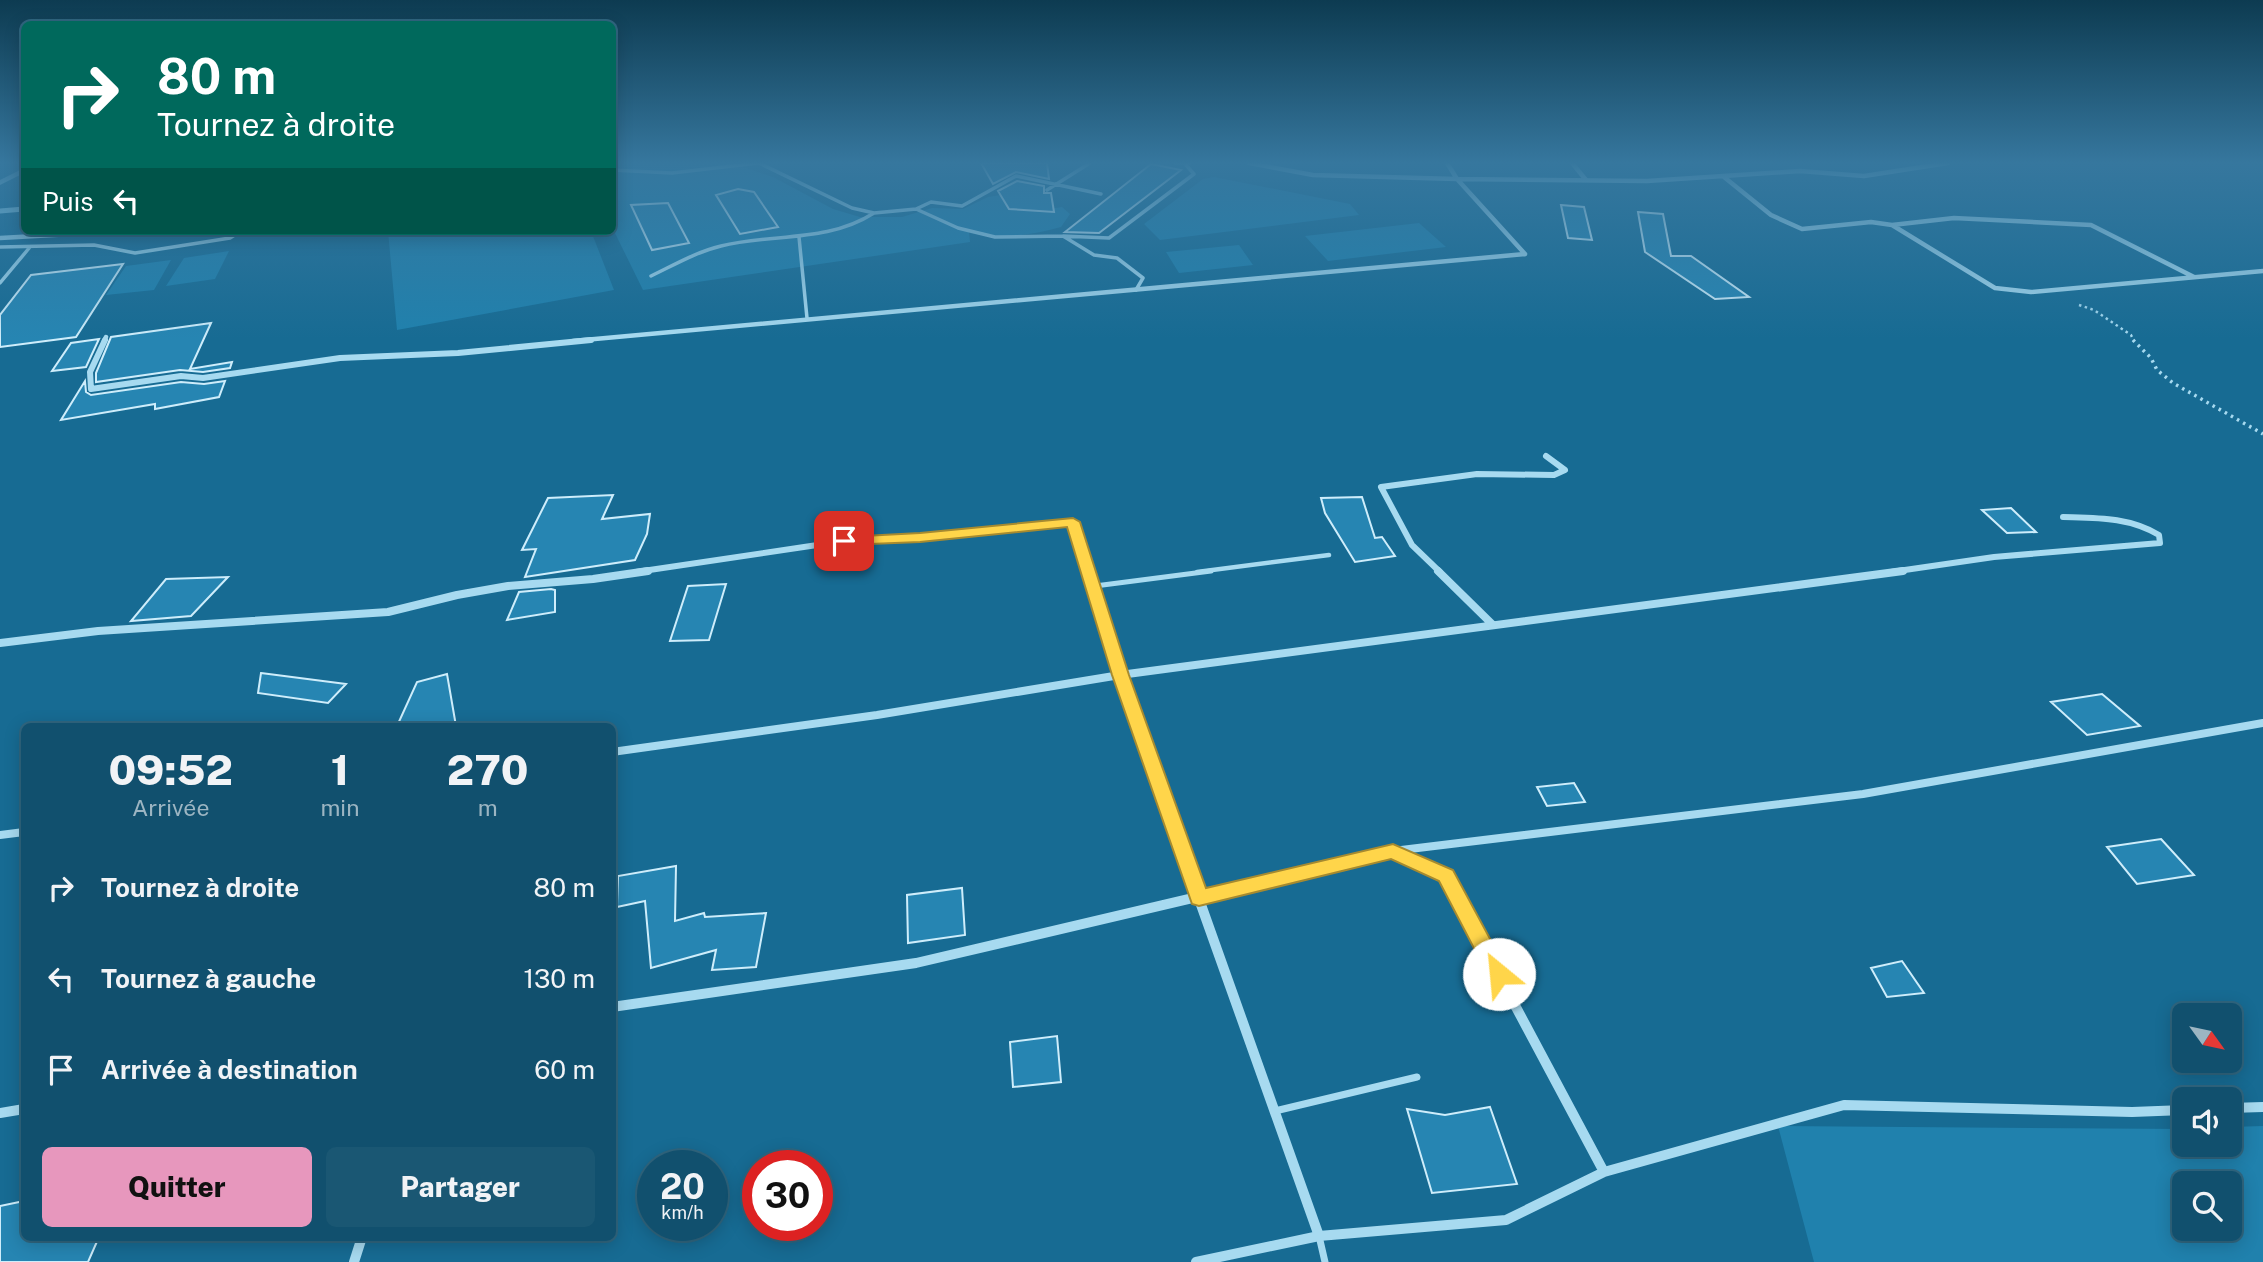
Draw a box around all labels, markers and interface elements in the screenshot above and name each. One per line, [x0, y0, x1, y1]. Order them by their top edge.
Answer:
text: 80 m [157, 47, 276, 105]
icon: right [42, 49, 133, 140]
text: Tournez à droite [157, 106, 395, 143]
icon: left [107, 182, 145, 220]
text: Puis [42, 186, 93, 217]
pin [814, 511, 874, 571]
icon: arrive [825, 522, 863, 560]
text: 09:52 [108, 745, 233, 794]
text: 1 [331, 745, 349, 794]
text: 270 [447, 745, 529, 794]
text: Arrivée [132, 794, 209, 821]
text: min [320, 794, 359, 821]
text: m [478, 794, 498, 821]
icon: right [42, 869, 80, 907]
text: Tournez à droite [101, 872, 299, 903]
text: 80 m [534, 872, 595, 903]
position arrow [1462, 937, 1536, 1011]
icon: left [42, 960, 80, 998]
text: Tournez à gauche [101, 963, 316, 994]
text: 130 m [523, 963, 595, 994]
north arrow [2172, 1003, 2242, 1073]
map controls [2172, 1003, 2242, 1241]
icon: arrive [42, 1051, 80, 1089]
text: Arrivée à destination [101, 1054, 358, 1085]
text: 60 m [534, 1054, 595, 1085]
button: sound [2172, 1087, 2242, 1157]
button: Quitter [42, 1147, 312, 1227]
button: Partager [326, 1147, 595, 1227]
speed limit sign: 30 [742, 1150, 833, 1241]
text: 20 [660, 1166, 705, 1207]
button: search [2172, 1171, 2242, 1241]
text: km/h [661, 1202, 704, 1223]

